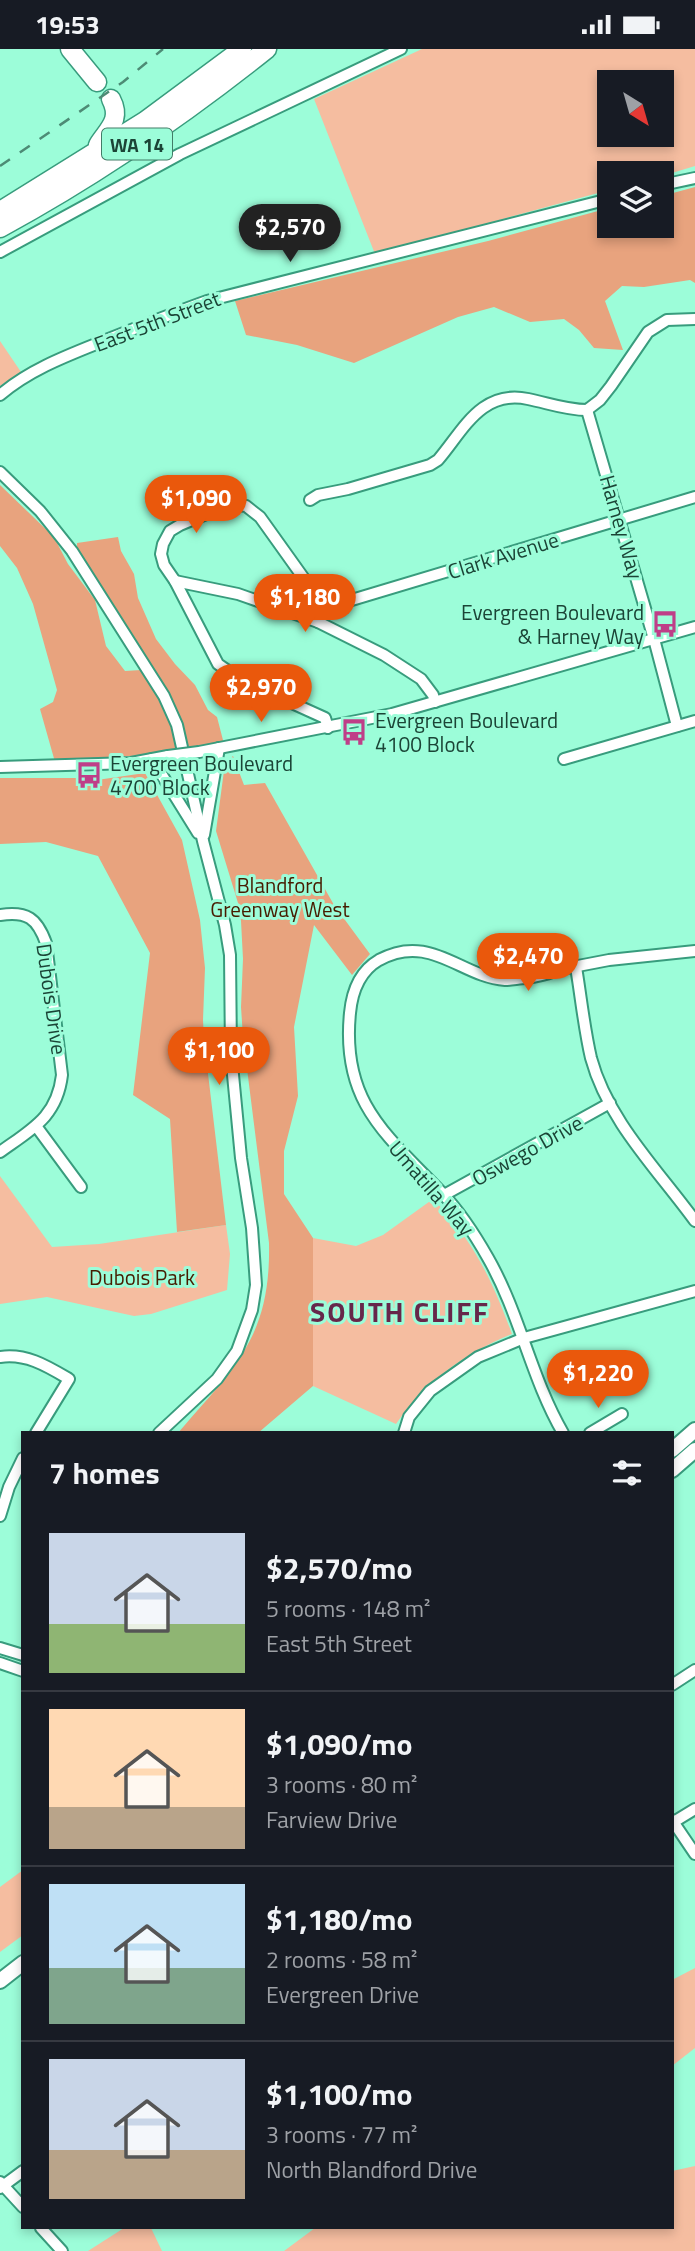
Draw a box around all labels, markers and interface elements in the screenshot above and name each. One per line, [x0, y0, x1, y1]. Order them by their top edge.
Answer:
text: 19:53 [35, 5, 100, 44]
north arrow [597, 70, 674, 147]
map controls [597, 70, 674, 238]
road number: WA 14 [102, 129, 172, 159]
button: layers [597, 161, 674, 238]
pin: $2,570 [233, 205, 347, 264]
text: $2,570 [255, 209, 325, 244]
street label: East 5th Street [89, 282, 225, 360]
street label: Harney Way [592, 471, 652, 583]
pin: $1,090 [139, 475, 253, 535]
text: $1,090 [161, 480, 231, 515]
street label: Clark Avenue [444, 523, 562, 587]
pin: $1,180 [248, 575, 362, 634]
text: $1,180 [270, 579, 340, 614]
place label: Evergreen Boulevard & Harney Way [461, 596, 644, 652]
bus stop icon: Evergreen Boulevard & Harney Way [650, 609, 680, 639]
pin: $2,970 [204, 665, 318, 724]
text: $2,970 [226, 669, 296, 704]
place label: Evergreen Boulevard 4100 Block [375, 704, 558, 760]
bus stop icon: Evergreen Boulevard 4100 Block [339, 717, 369, 747]
place label: Evergreen Boulevard 4700 Block [110, 747, 293, 803]
bus stop icon: Evergreen Boulevard 4700 Block [74, 760, 104, 790]
park label: Blandford Greenway West [210, 869, 350, 925]
pin: $2,470 [471, 933, 585, 993]
text: $2,470 [493, 938, 563, 973]
street label: Dubois Drive [28, 941, 76, 1057]
pin: $1,100 [162, 1027, 276, 1087]
text: $1,100 [184, 1032, 254, 1067]
street label: Oswego Drive [466, 1106, 588, 1194]
street label: Umatilla Way [381, 1133, 483, 1243]
park label: Dubois Park [89, 1261, 195, 1293]
district label: SOUTH CLIFF [310, 1290, 490, 1333]
pin: $1,220 [541, 1351, 655, 1410]
text: $1,220 [563, 1355, 633, 1390]
text: 7 homes [49, 1450, 160, 1496]
icon: filters [608, 1454, 646, 1492]
text: $2,570/mo [266, 1545, 412, 1591]
icon: home [105, 1561, 189, 1645]
text: 5 rooms · 148 m² [266, 1591, 430, 1626]
text: East 5th Street [266, 1626, 412, 1661]
text: $1,090/mo [266, 1721, 412, 1767]
icon: home [105, 1737, 189, 1821]
text: 3 rooms · 80 m² [266, 1767, 417, 1802]
text: Farview Drive [266, 1802, 397, 1837]
text: $1,180/mo [266, 1896, 412, 1942]
icon: home [105, 1912, 189, 1996]
text: 2 rooms · 58 m² [266, 1942, 417, 1977]
text: Evergreen Drive [266, 1977, 419, 2012]
text: $1,100/mo [266, 2071, 412, 2117]
icon: home [105, 2087, 189, 2171]
text: 3 rooms · 77 m² [266, 2117, 417, 2152]
text: North Blandford Drive [266, 2152, 477, 2187]

